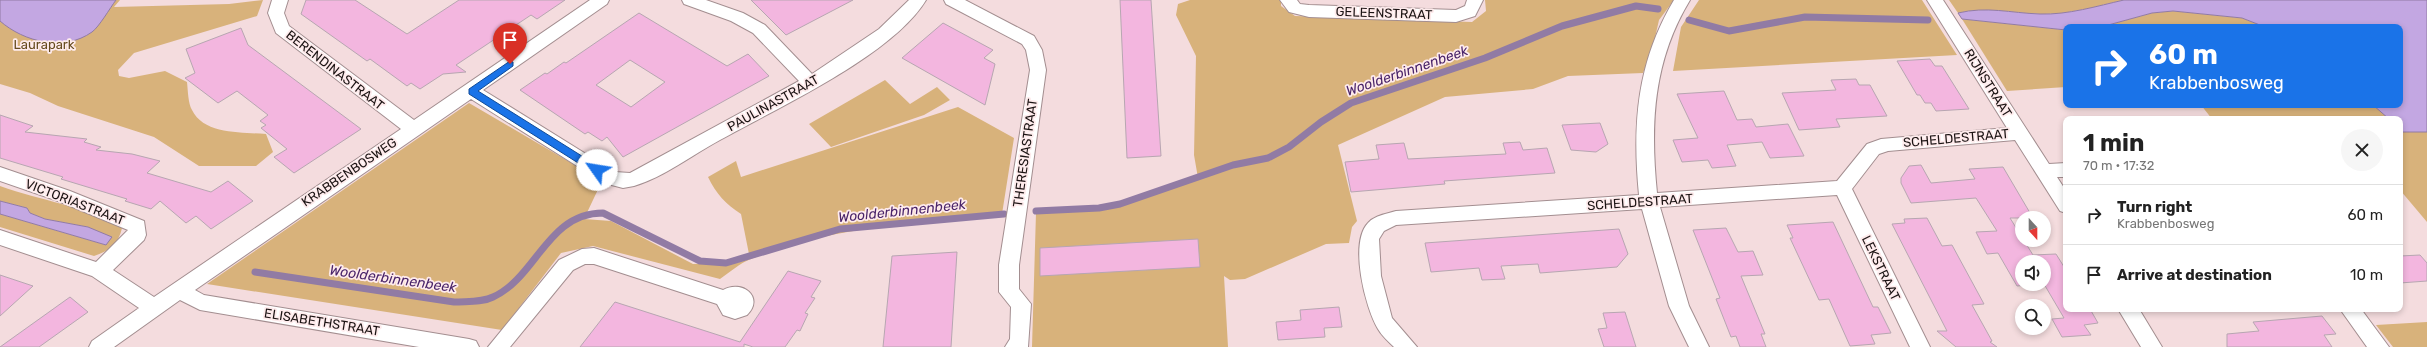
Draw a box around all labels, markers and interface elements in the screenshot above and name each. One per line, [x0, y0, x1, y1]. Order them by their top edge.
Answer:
street label: GELEENSTRAAT [1335, 4, 1433, 22]
pin [493, 23, 527, 64]
street label: BERENDINASTRAAT [283, 27, 387, 113]
icon: arrive [499, 29, 521, 51]
park label: Laurapark [14, 37, 75, 52]
text: 60 m [2149, 38, 2218, 71]
icon: right [2083, 40, 2135, 92]
water label: Woolderbinnenbeek [1344, 42, 1471, 100]
street label: RIJNSTRAAT [1961, 46, 2015, 120]
street label: PAULINASTRAAT [725, 71, 822, 134]
text: Krabbenbosweg [2149, 72, 2284, 94]
street label: THERESIASTRAAT [1010, 97, 1040, 208]
street label: SCHELDESTRAAT [1903, 126, 2010, 150]
text: 1 min [2083, 129, 2144, 157]
button: close [2341, 129, 2383, 171]
street label: KRABBENBOSWEG [298, 134, 400, 209]
position arrow [576, 149, 618, 191]
text: 70 m · 17:32 [2083, 158, 2154, 173]
street label: VICTORIASTRAAT [23, 176, 127, 228]
street label: SCHELDESTRAAT [1587, 191, 1694, 213]
water label: Woolderbinnenbeek [837, 196, 967, 226]
text: Turn right [2117, 198, 2192, 216]
icon: right [2083, 204, 2105, 226]
text: 60 m [2347, 206, 2383, 224]
north arrow [2015, 211, 2051, 247]
map controls [2015, 211, 2051, 335]
text: Krabbenbosweg [2117, 216, 2214, 231]
street label: LEKSTRAAT [1859, 233, 1903, 304]
button: sound [2015, 255, 2051, 291]
water label: Woolderbinnenbeek [328, 262, 458, 296]
icon: arrive [2083, 264, 2105, 286]
text: Arrive at destination [2117, 266, 2272, 284]
text: 10 m [2350, 266, 2383, 284]
button: search [2015, 299, 2051, 335]
street label: ELISABETHSTRAAT [263, 305, 381, 339]

